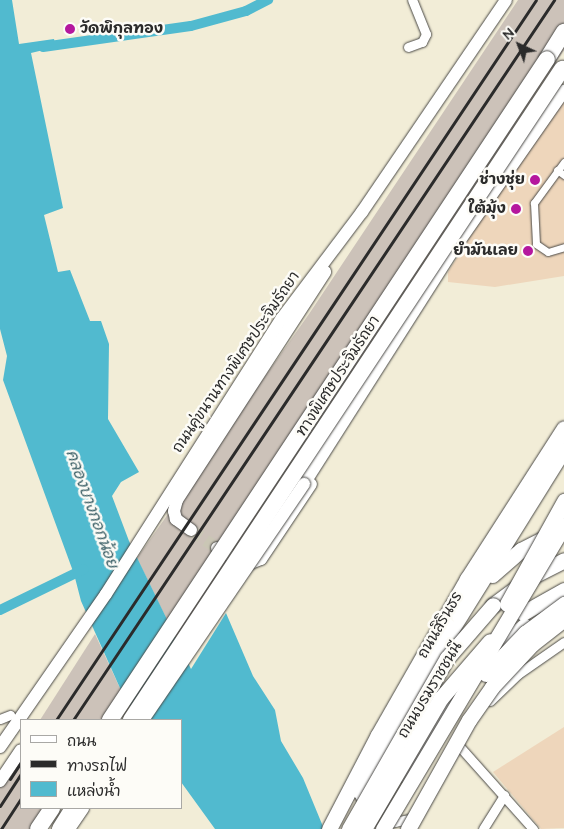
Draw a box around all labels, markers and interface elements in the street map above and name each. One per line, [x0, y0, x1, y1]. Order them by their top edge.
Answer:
place label: วัดพิกุลทอง [80, 20, 163, 38]
north arrow [494, 20, 544, 70]
marker: วัดพิกุลทอง [64, 23, 76, 35]
text: N [499, 24, 519, 44]
place label: ช่างชุ่ย [479, 171, 525, 189]
marker: ช่างชุ่ย [529, 174, 541, 186]
place label: ใต้มุ้ง [468, 200, 506, 218]
marker: ใต้มุ้ง [510, 203, 522, 215]
place label: ยำมันเลย [453, 242, 518, 260]
marker: ยำมันเลย [522, 245, 534, 257]
street label: ถนนคู่ขนานทางพิเศษประจิมรัถยา [168, 268, 304, 456]
street label: ทางพิเศษประจิมรัถยา [292, 312, 384, 440]
water label: คลองบางกอกน้อย [62, 447, 122, 571]
street label: ถนนสิรินธร [414, 588, 466, 662]
street label: ถนนบรมราชชนนี [394, 638, 466, 742]
legend [20, 719, 182, 809]
text: ถนน [67, 731, 96, 752]
text: ทางรถไฟ [67, 756, 127, 777]
text: แหล่งน้ำ [67, 781, 121, 802]

